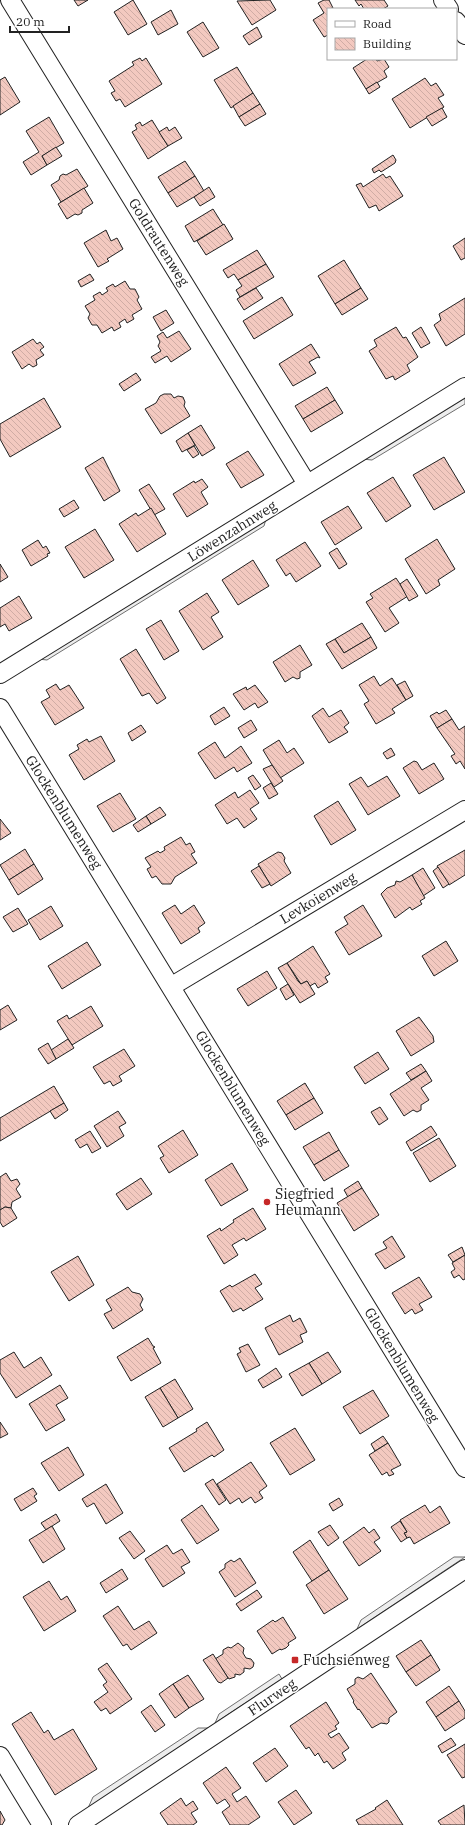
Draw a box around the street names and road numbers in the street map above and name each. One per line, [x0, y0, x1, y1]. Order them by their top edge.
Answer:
street label: Goldrautenweg [125, 195, 193, 290]
street label: Löwenzahnweg [184, 496, 280, 566]
street label: Glockenblumenweg [22, 752, 106, 873]
street label: Levkoienweg [277, 868, 360, 928]
street label: Glockenblumenweg [192, 1027, 275, 1149]
street label: Glockenblumenweg [361, 1304, 444, 1426]
street label: Flurweg [245, 1674, 300, 1720]

